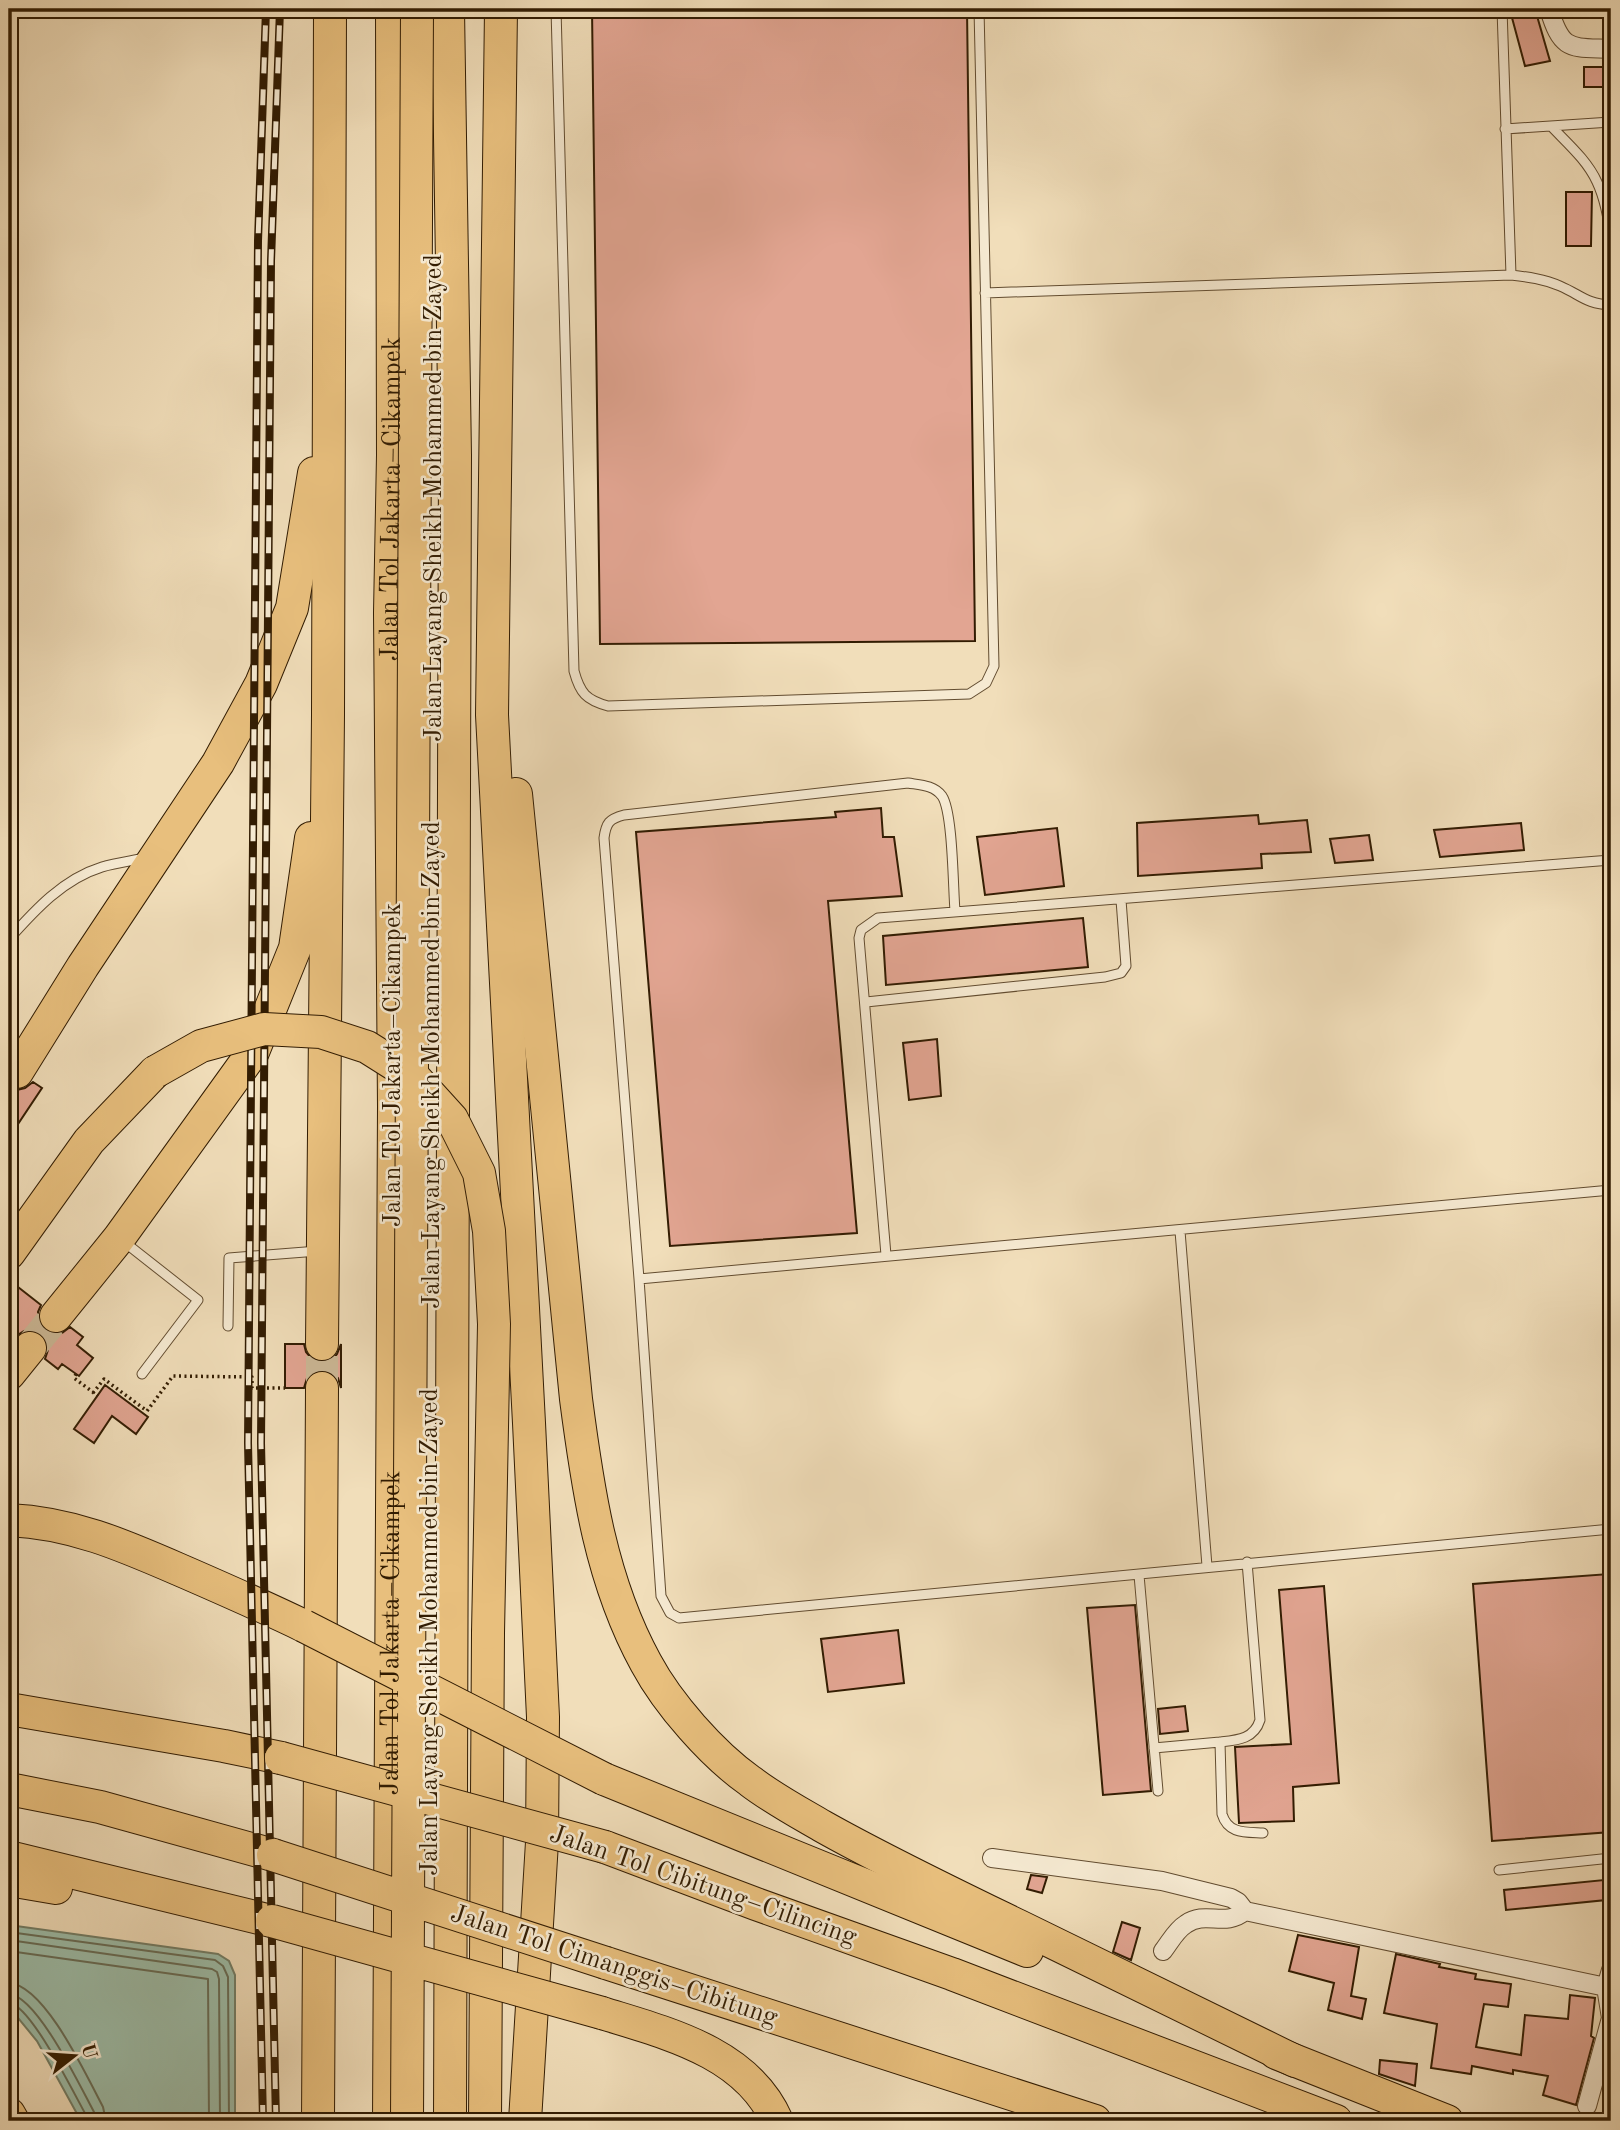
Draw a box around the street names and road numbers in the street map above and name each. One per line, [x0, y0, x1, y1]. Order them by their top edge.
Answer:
street label: Jalan Layang Sheikh Mohammed bin Zayed [421, 254, 447, 742]
street label: Jalan Tol Jakarta–Cikampek [377, 337, 406, 661]
street label: Jalan Layang Sheikh Mohammed bin Zayed [419, 821, 445, 1309]
street label: Jalan Tol Jakarta–Cikampek [380, 903, 406, 1227]
street label: Jalan Layang Sheikh Mohammed bin Zayed [417, 1388, 443, 1876]
street label: Jalan Tol Jakarta–Cikampek [378, 1471, 405, 1795]
street label: Jalan Tol Cibitung–Cilincing [546, 1821, 860, 1951]
street label: Jalan Tol Cimanggis–Cibitung [447, 1901, 781, 2031]

